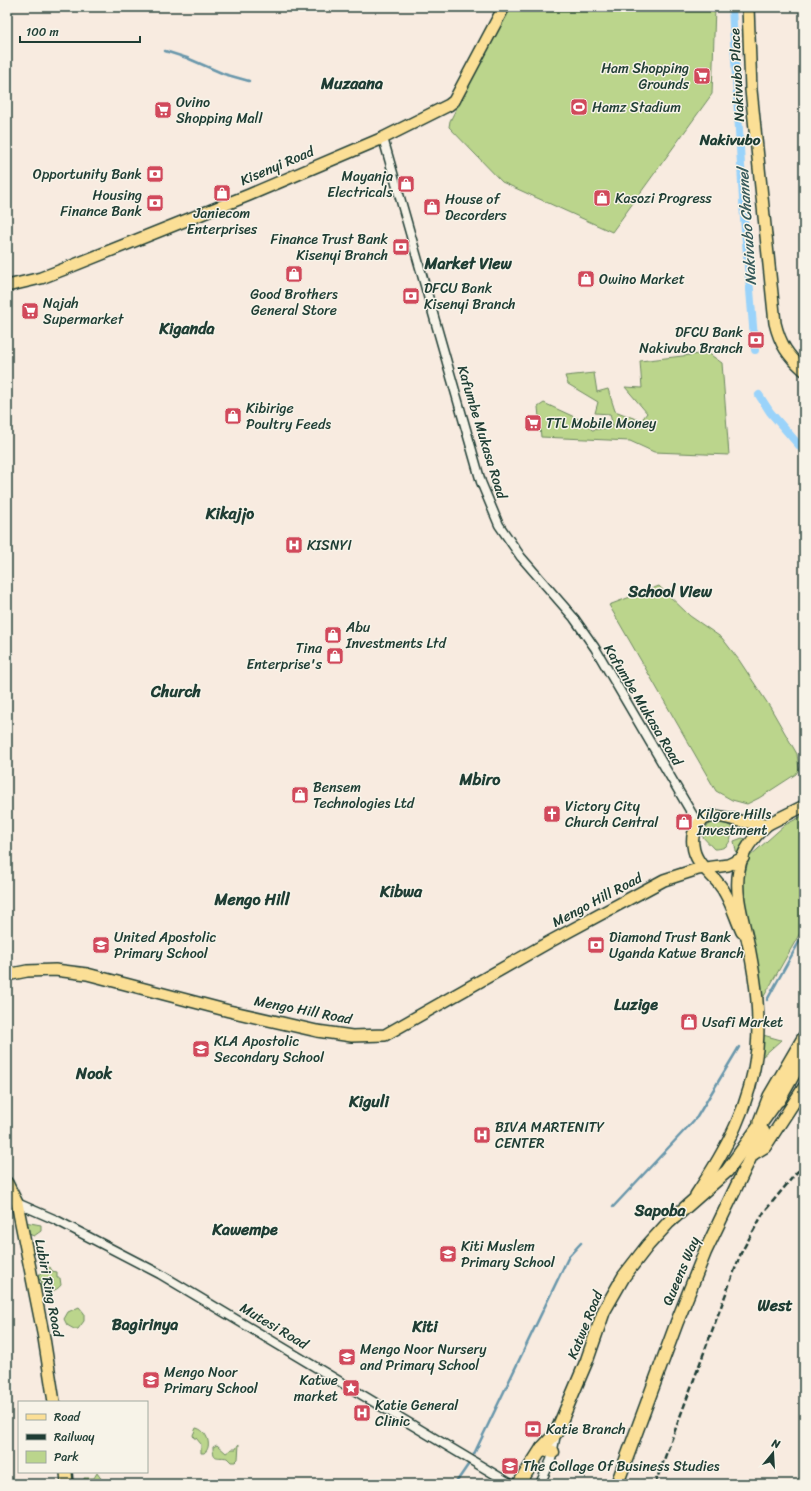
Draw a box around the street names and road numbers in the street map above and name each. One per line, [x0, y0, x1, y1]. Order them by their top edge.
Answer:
street label: Nakivubo Place [722, 27, 752, 122]
street label: Kisenyi Road [236, 139, 319, 193]
street label: Kafumbe Mukasa Road [450, 362, 515, 503]
street label: Kafumbe Mukasa Road [597, 639, 690, 772]
street label: Mengo Hill Road [547, 865, 648, 934]
street label: Mengo Hill Road [252, 988, 356, 1032]
street label: Queens Way [655, 1232, 707, 1310]
street label: Lubiri Ring Road [27, 1237, 71, 1341]
street label: Katwe Road [560, 1285, 611, 1363]
street label: Mutesi Road [235, 1296, 314, 1357]

